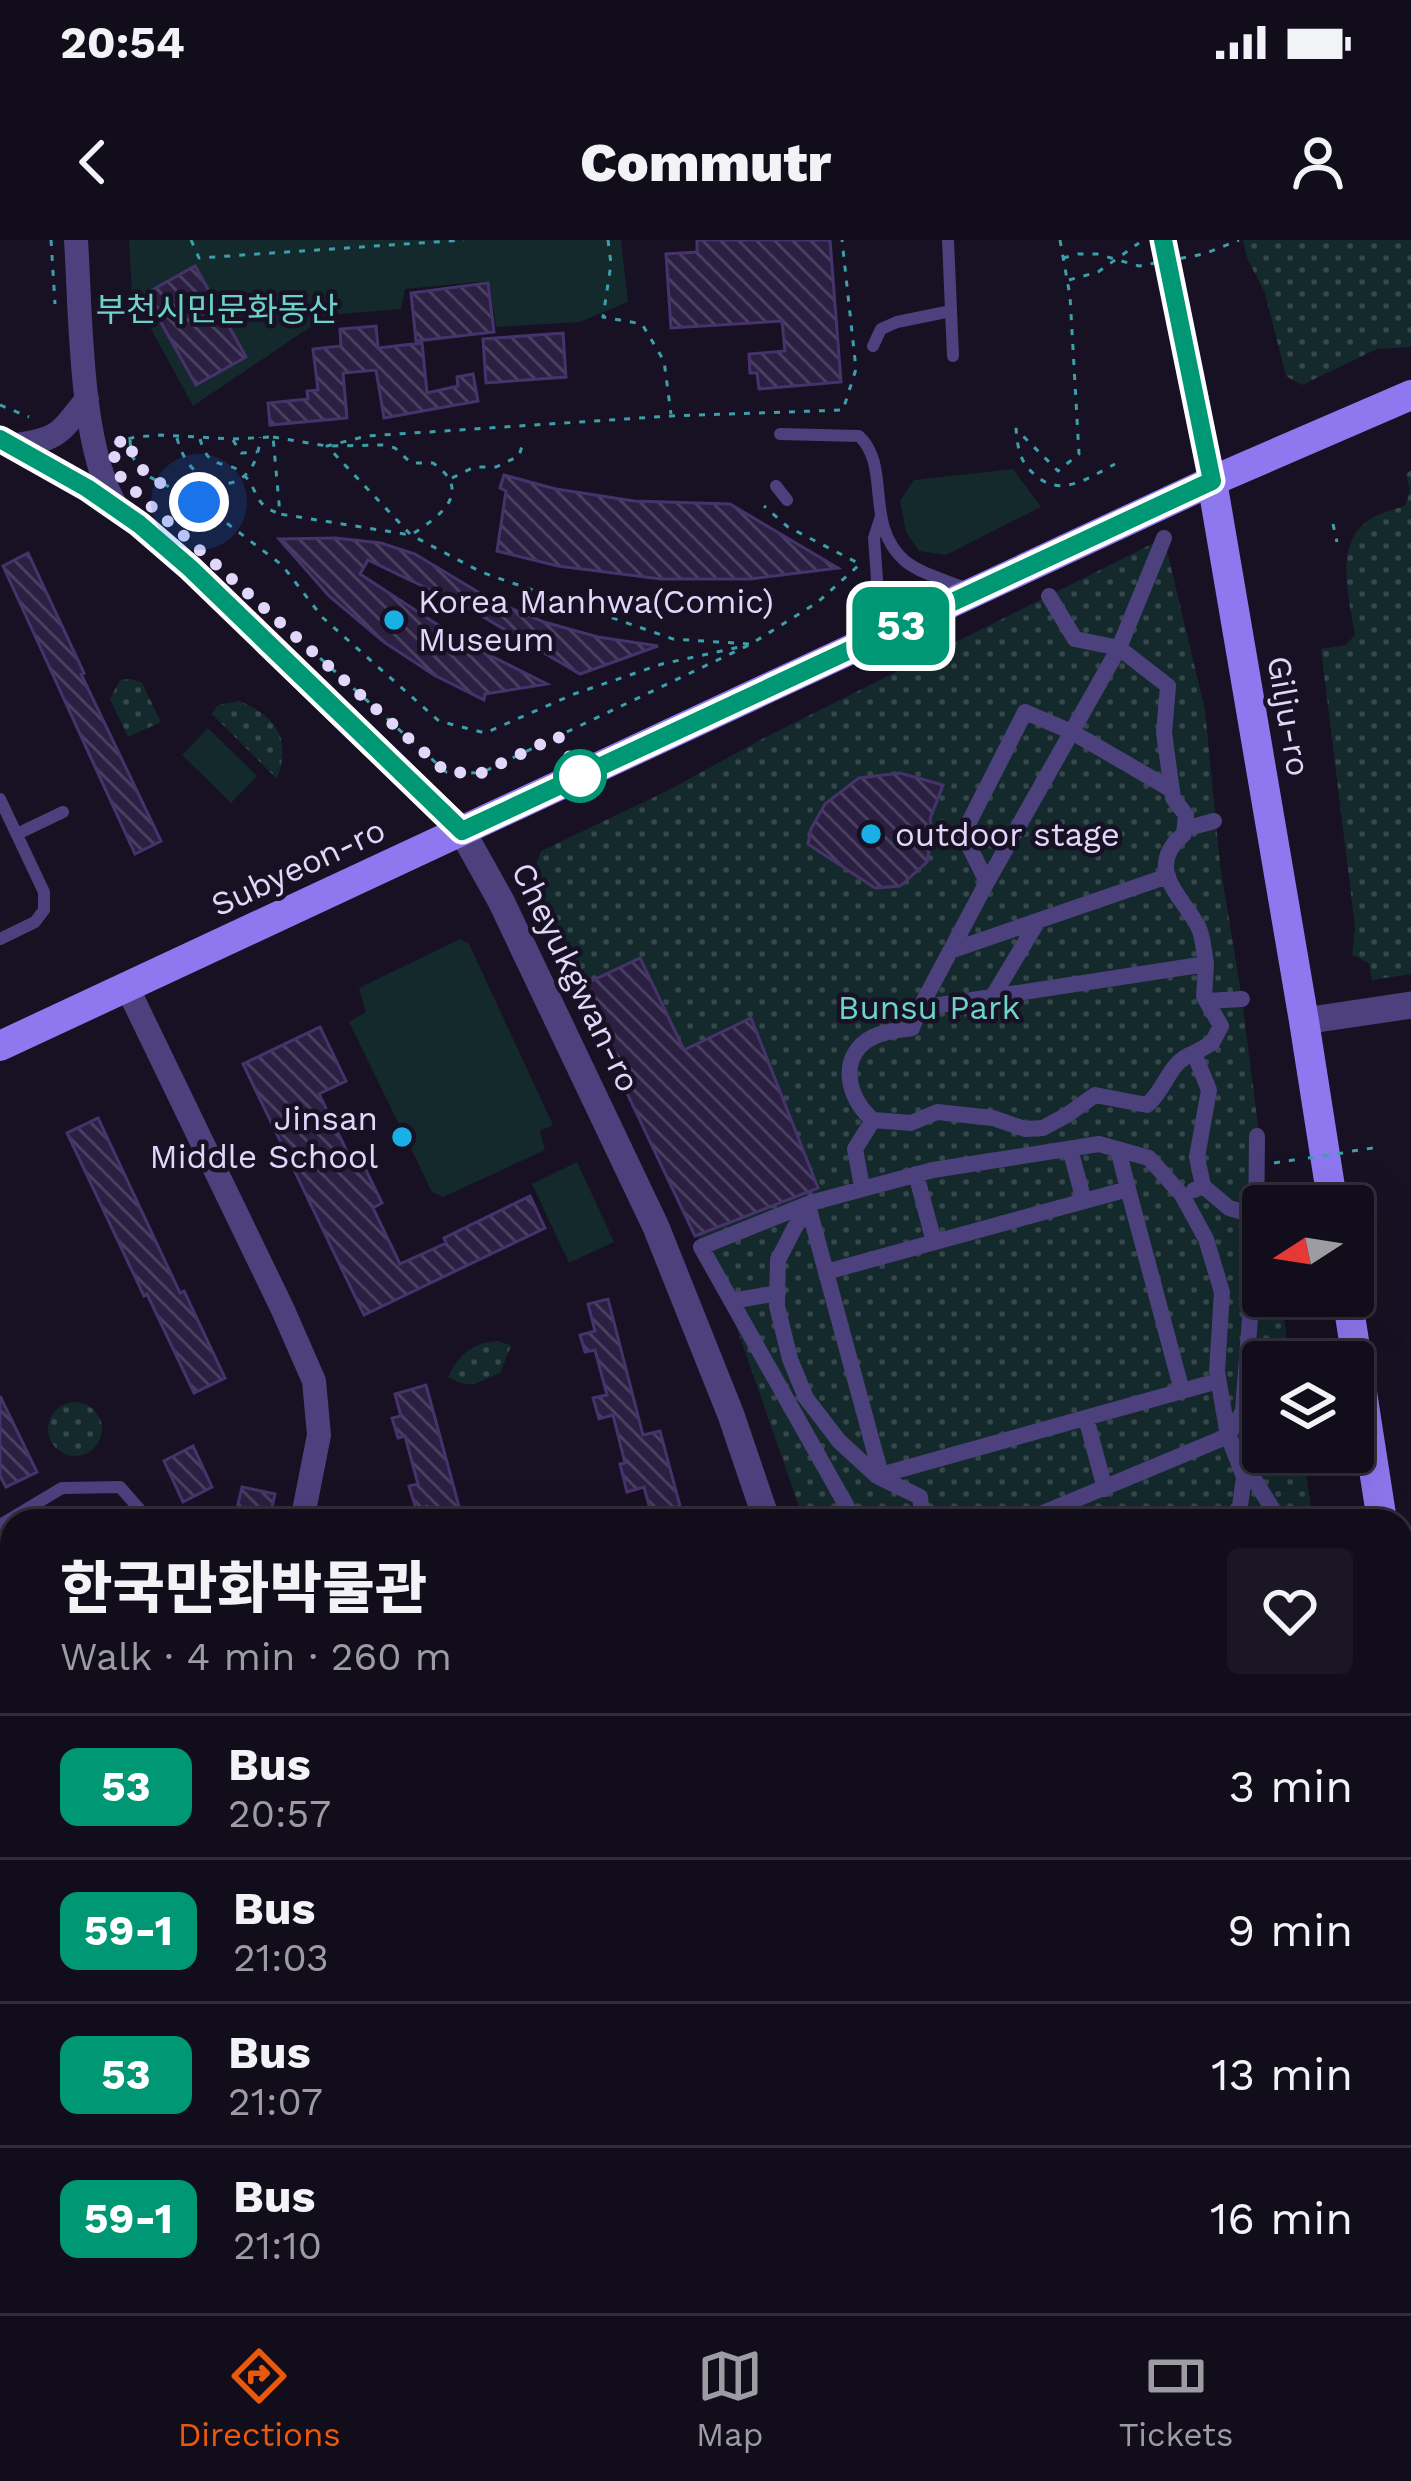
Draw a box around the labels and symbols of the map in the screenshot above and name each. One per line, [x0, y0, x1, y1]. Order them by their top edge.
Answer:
park label: 부천시민문화동산 [96, 290, 338, 329]
your location [169, 472, 229, 532]
place label: Korea Manhwa(Comic) Museum [418, 582, 774, 659]
line badge: 53 [847, 587, 955, 665]
marker: Korea Manhwa(Comic) Museum [381, 607, 407, 633]
street label: Gilju-ro [1259, 653, 1319, 779]
unlabelled marker [555, 751, 605, 801]
street label: Subyeon-ro [205, 810, 391, 924]
place label: outdoor stage [895, 815, 1120, 854]
marker: outdoor stage [858, 821, 884, 847]
street label: Cheyukgwan-ro [504, 856, 648, 1098]
park label: Bunsu Park [838, 988, 1020, 1027]
place label: Jinsan Middle School [150, 1099, 378, 1176]
marker: Jinsan Middle School [389, 1124, 415, 1150]
north arrow [1242, 1185, 1374, 1317]

